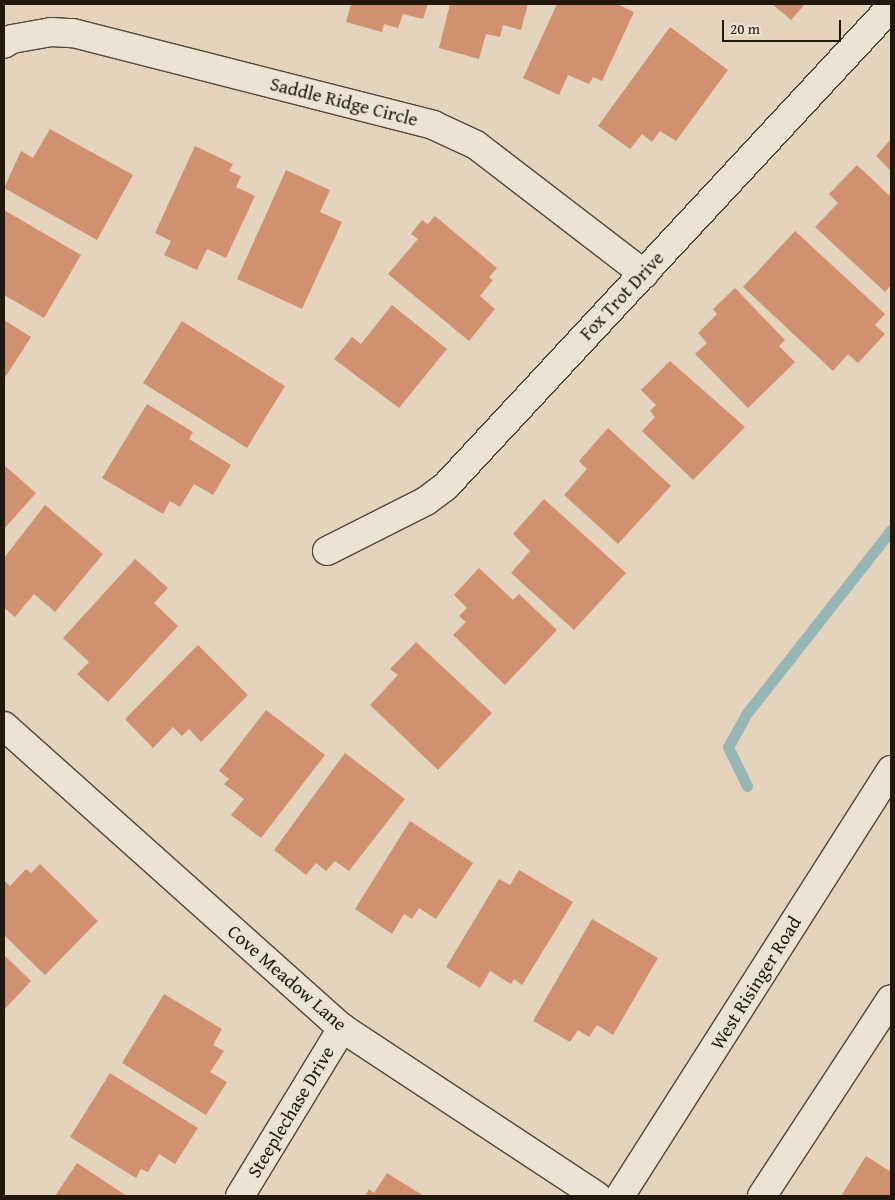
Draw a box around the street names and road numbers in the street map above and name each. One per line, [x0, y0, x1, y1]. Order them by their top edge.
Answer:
street label: Saddle Ridge Circle [268, 73, 420, 131]
street label: Fox Trot Drive [575, 247, 669, 345]
street label: West Risinger Road [706, 912, 806, 1054]
street label: Cove Meadow Lane [223, 920, 351, 1036]
street label: Steeplechase Drive [243, 1042, 339, 1182]

